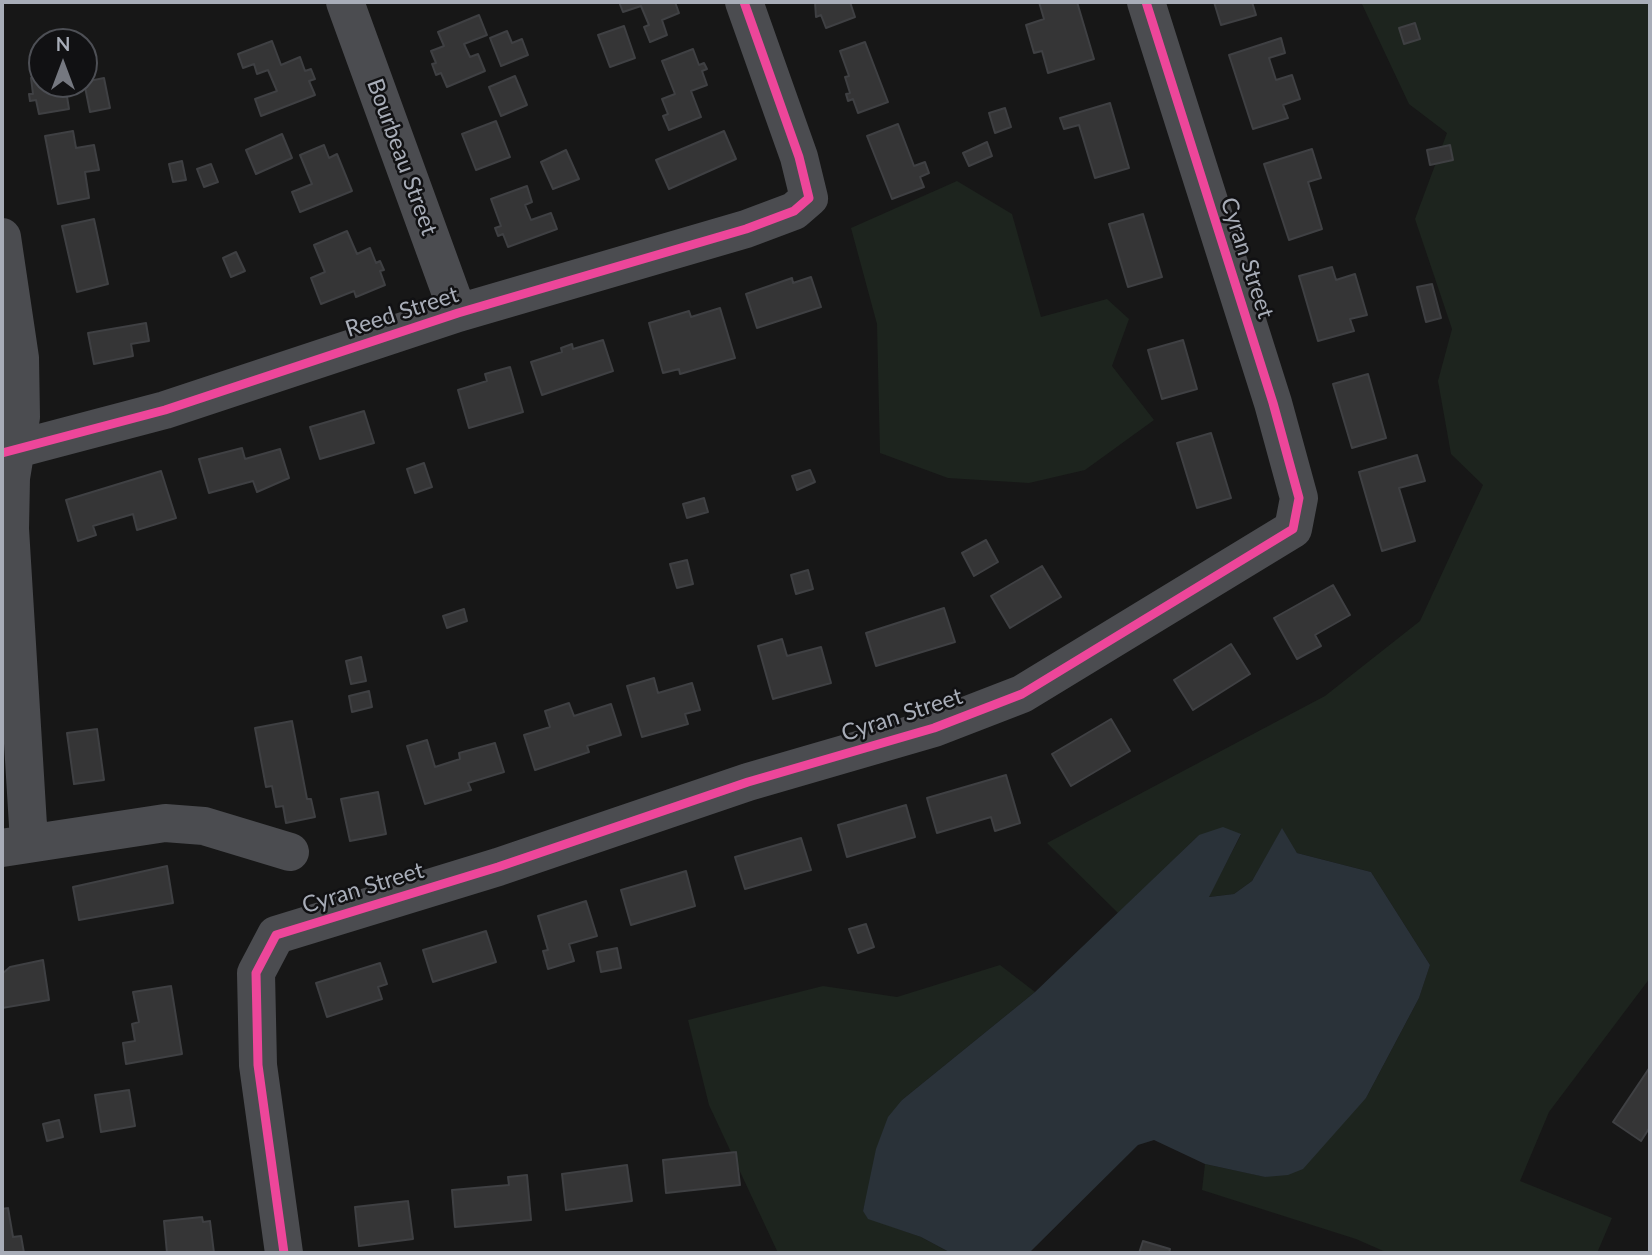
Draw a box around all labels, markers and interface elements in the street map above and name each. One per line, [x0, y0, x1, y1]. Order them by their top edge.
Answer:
north arrow [28, 28, 98, 98]
text: N [56, 32, 70, 55]
street label: Bourbeau Street [361, 75, 443, 239]
street label: Cyran Street [1214, 194, 1280, 322]
street label: Reed Street [342, 281, 462, 343]
street label: Cyran Street [838, 682, 966, 748]
street label: Cyran Street [299, 856, 427, 920]

